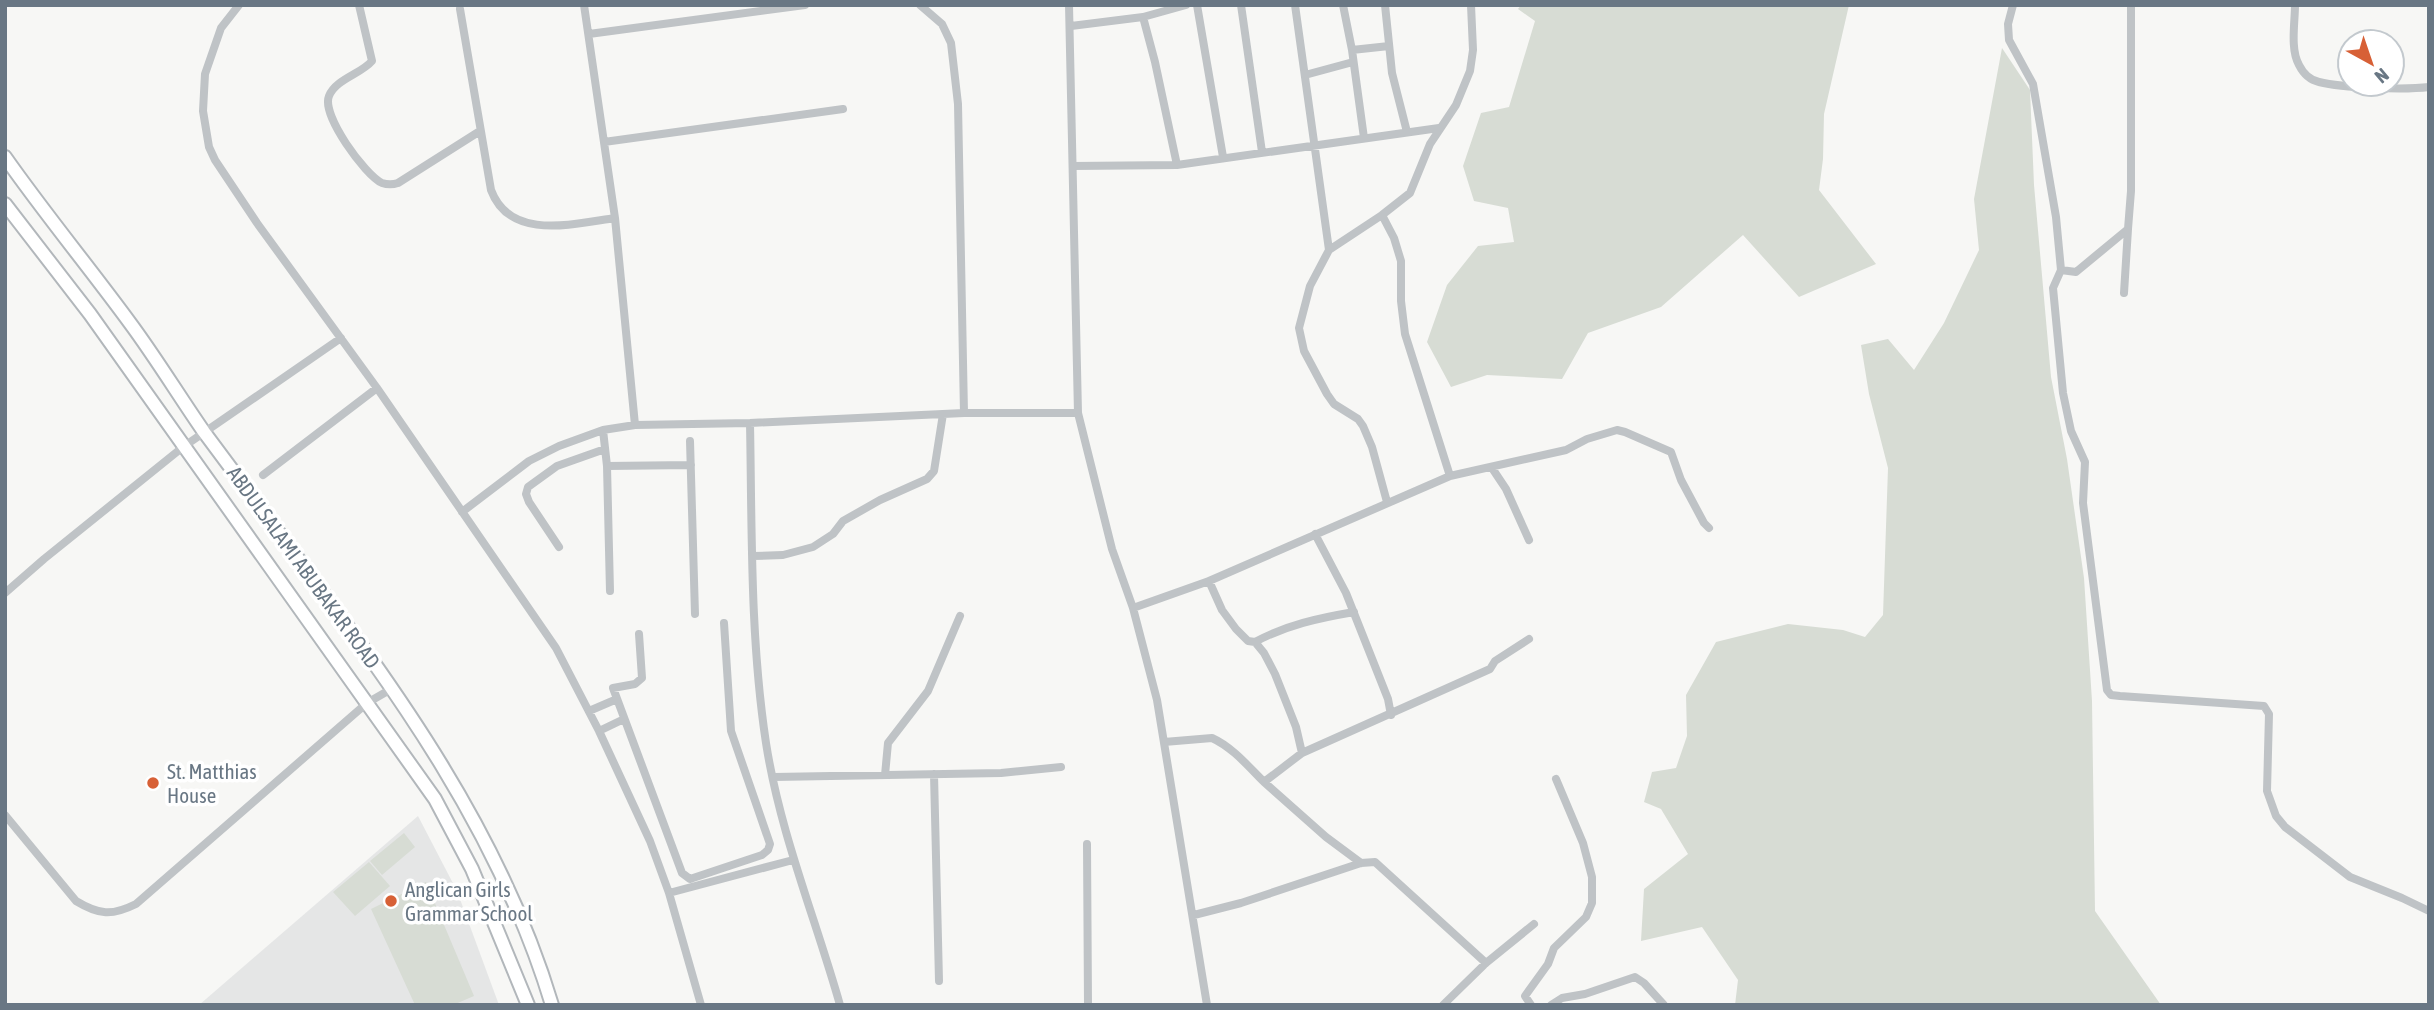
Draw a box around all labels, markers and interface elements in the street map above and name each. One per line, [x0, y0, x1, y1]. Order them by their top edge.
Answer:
north arrow [2336, 28, 2406, 98]
text: N [2371, 64, 2393, 88]
street label: ABDULSALAMI ABUBAKAR ROAD [223, 461, 385, 673]
place label: St. Matthias House [167, 759, 257, 807]
marker: St. Matthias House [145, 775, 161, 791]
place label: Anglican Girls Grammar School [405, 877, 533, 925]
marker: Anglican Girls Grammar School [383, 893, 399, 909]

